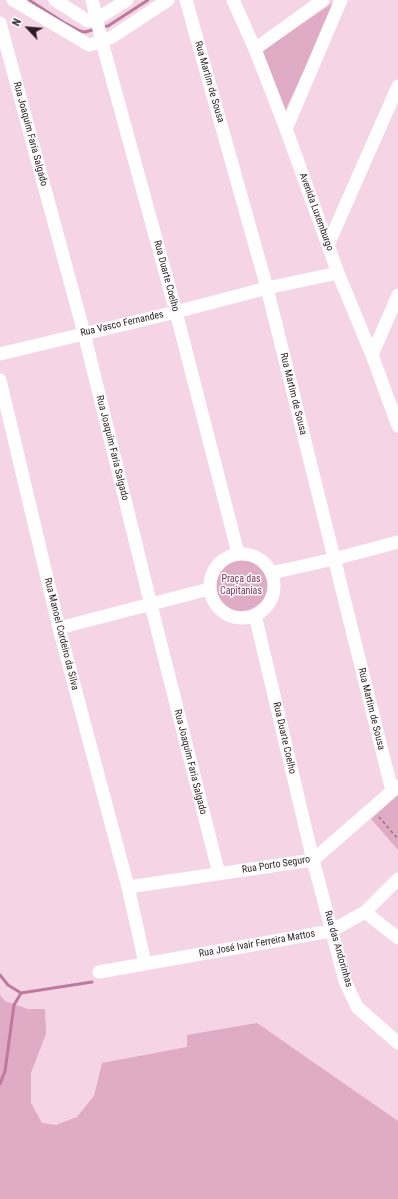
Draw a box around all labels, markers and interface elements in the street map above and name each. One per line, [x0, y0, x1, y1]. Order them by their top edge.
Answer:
north arrow [8, 8, 48, 48]
text: N [9, 17, 24, 28]
street label: Rua Martim de Sousa [192, 40, 226, 124]
street label: Rua Joaquim Faria Salgado [10, 80, 50, 188]
street label: Avenida Luxemburgo [296, 171, 336, 253]
street label: Rua Duarte Coelho [151, 239, 181, 313]
street label: Rua Vasco Fernandes [79, 309, 165, 339]
street label: Rua Martim de Sousa [277, 352, 309, 436]
street label: Rua Joaquim Faria Salgado [93, 394, 131, 502]
park label: Praça das Capitanias [220, 573, 262, 596]
street label: Rua Manoel Cordeiro da Silva [41, 577, 81, 691]
street label: Rua Martim de Sousa [355, 667, 387, 751]
street label: Rua Duarte Coelho [270, 701, 298, 775]
street label: Rua Joaquim Faria Salgado [171, 708, 209, 816]
street label: Rua Porto Seguro [241, 854, 311, 876]
street label: Rua das Andorinhas [321, 909, 355, 989]
street label: Rua José Ivair Ferreira Mattos [198, 928, 316, 960]

